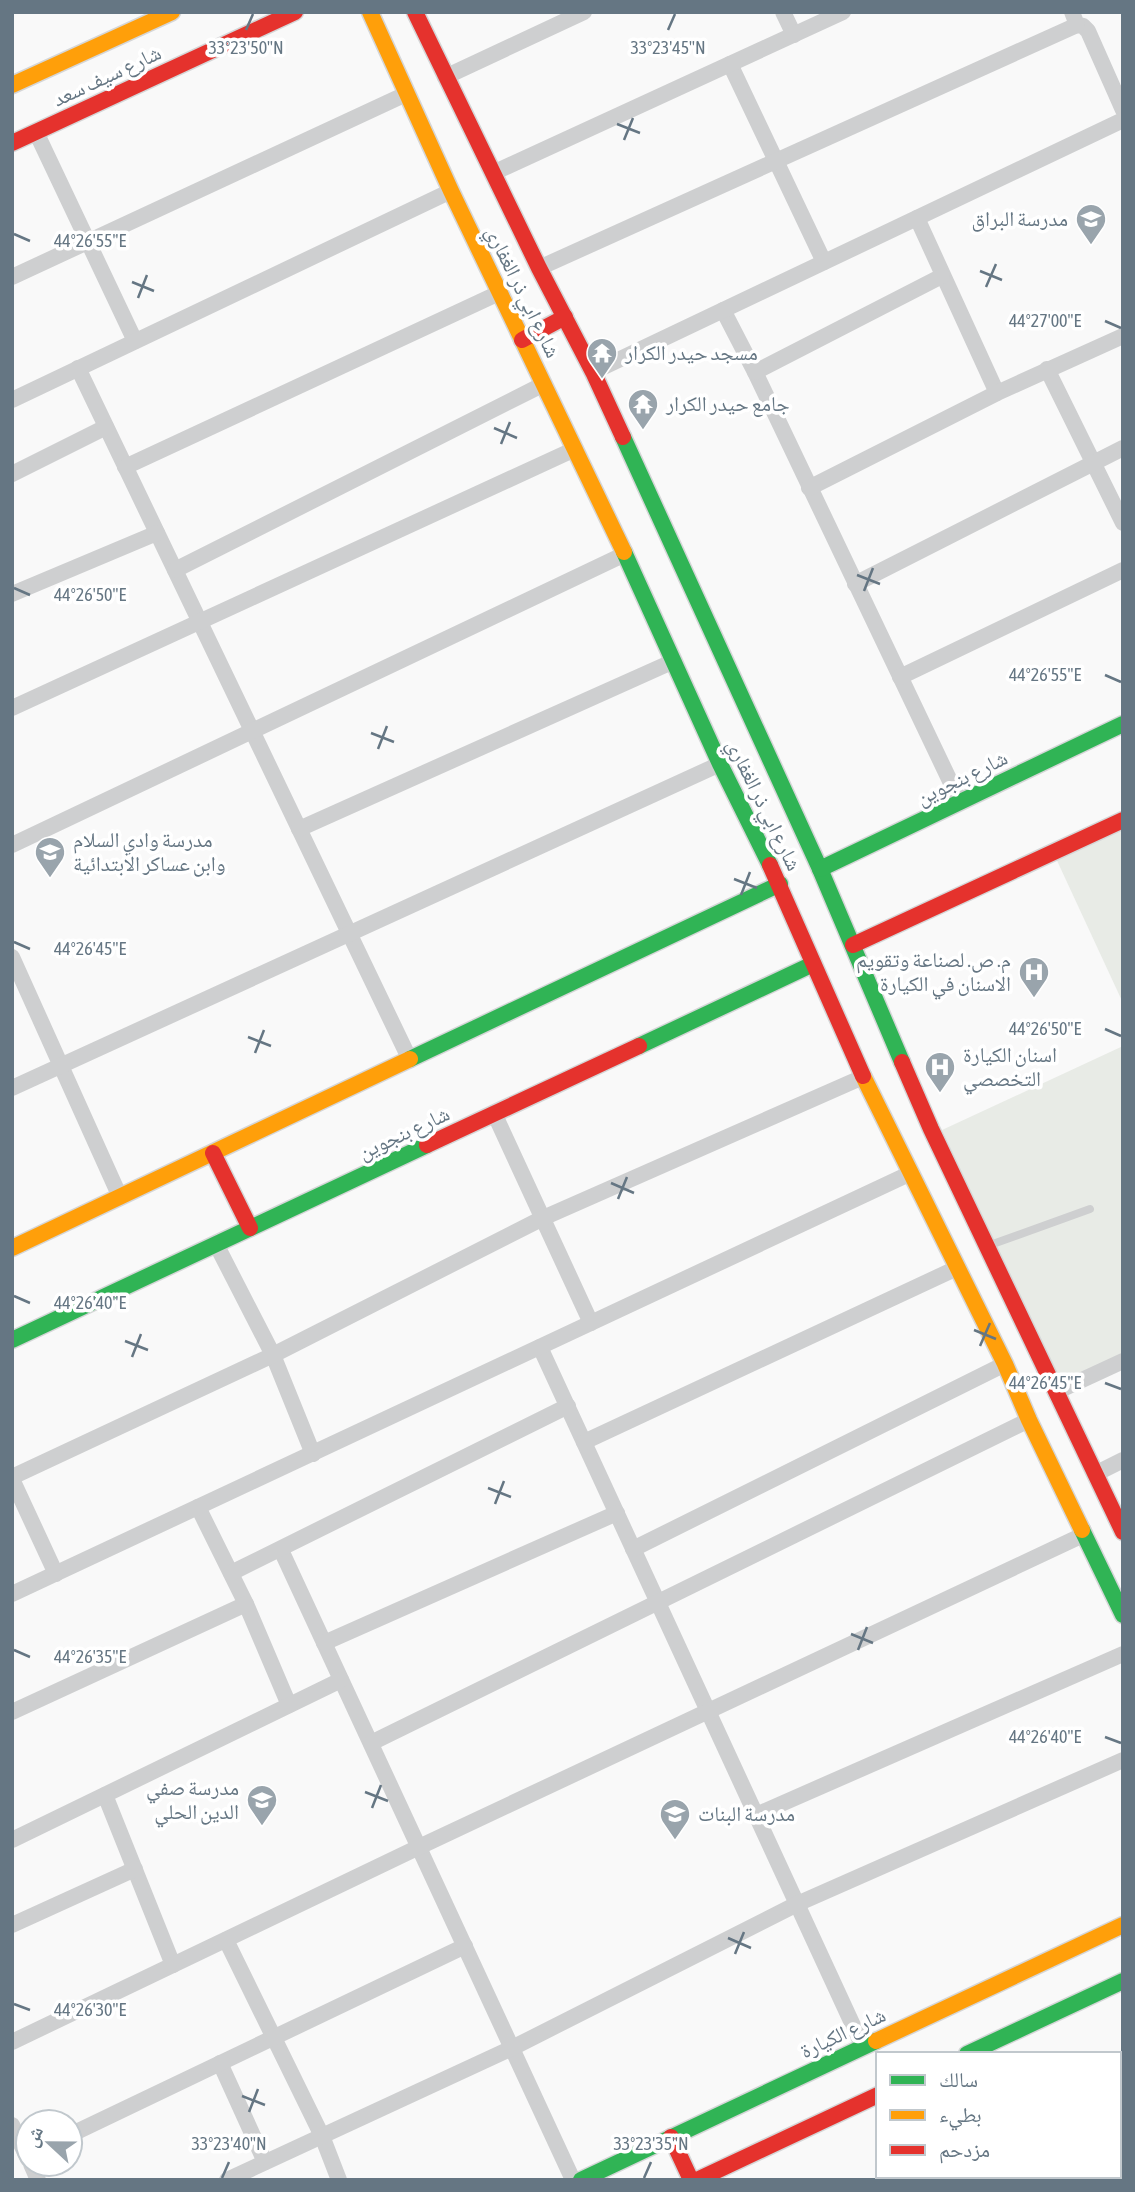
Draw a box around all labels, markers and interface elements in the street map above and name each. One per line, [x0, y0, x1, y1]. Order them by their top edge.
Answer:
text: 33°23'50"N [208, 37, 284, 58]
text: 33°23'45"N [630, 37, 706, 58]
street label: شارع سيف سعد [49, 40, 165, 112]
school or university icon: مدرسة البراق [1074, 202, 1108, 246]
place label: مدرسة البراق [972, 206, 1068, 232]
street label: شارع ابي ذر الغفاري [477, 222, 566, 364]
text: 44°26'55"E [54, 230, 126, 251]
text: 44°27'00"E [1009, 310, 1081, 331]
temple icon: مسجد حيدر الكرار [585, 336, 619, 380]
place label: مسجد حيدر الكرار [624, 340, 758, 364]
temple icon: جامع حيدر الكرار [626, 387, 660, 431]
place label: جامع حيدر الكرار [665, 391, 790, 417]
text: 44°26'50"E [54, 584, 126, 605]
text: 44°26'55"E [1009, 664, 1081, 685]
street label: شارع ابي ذر الغفاري [718, 735, 807, 877]
street label: شارع بنجوين [912, 745, 1012, 811]
place label: مدرسة وادي السلام وابن عساكر الابتدائية [73, 827, 226, 877]
school or university icon: مدرسة وادي السلام وابن عساكر الابتدائية [33, 835, 67, 879]
text: 44°26'45"E [54, 938, 126, 959]
place label: م. ص. لصناعة وتقويم الاسنان في الكيارة [856, 947, 1011, 1000]
hospital icon: م. ص. لصناعة وتقويم الاسنان في الكيارة [1017, 955, 1051, 999]
text: 44°26'50"E [1009, 1018, 1081, 1039]
place label: اسنان الكيارة التخصصي [963, 1042, 1057, 1095]
hospital icon: اسنان الكيارة التخصصي [923, 1050, 957, 1094]
street label: شارع بنجوين [354, 1101, 454, 1165]
text: 44°26'40"E [54, 1292, 126, 1313]
text: 44°26'45"E [1009, 1372, 1081, 1393]
text: 44°26'35"E [54, 1646, 126, 1667]
text: 44°26'40"E [1009, 1726, 1081, 1747]
place label: مدرسة صفي الدين الحلي [146, 1775, 239, 1828]
school or university icon: مدرسة صفي الدين الحلي [245, 1783, 279, 1827]
school or university icon: مدرسة البنات [658, 1797, 692, 1841]
place label: مدرسة البنات [698, 1801, 795, 1826]
text: 44°26'30"E [54, 1999, 126, 2020]
street label: شارع الكيارة [796, 2002, 890, 2064]
legend [876, 2052, 1121, 2178]
text: سالك [939, 2067, 978, 2091]
text: بطيء [939, 2102, 982, 2131]
north arrow [14, 2108, 84, 2178]
text: ش [19, 2123, 48, 2150]
text: 33°23'40"N [191, 2133, 267, 2154]
text: 33°23'35"N [613, 2133, 689, 2154]
text: مزدحم [939, 2137, 990, 2164]

